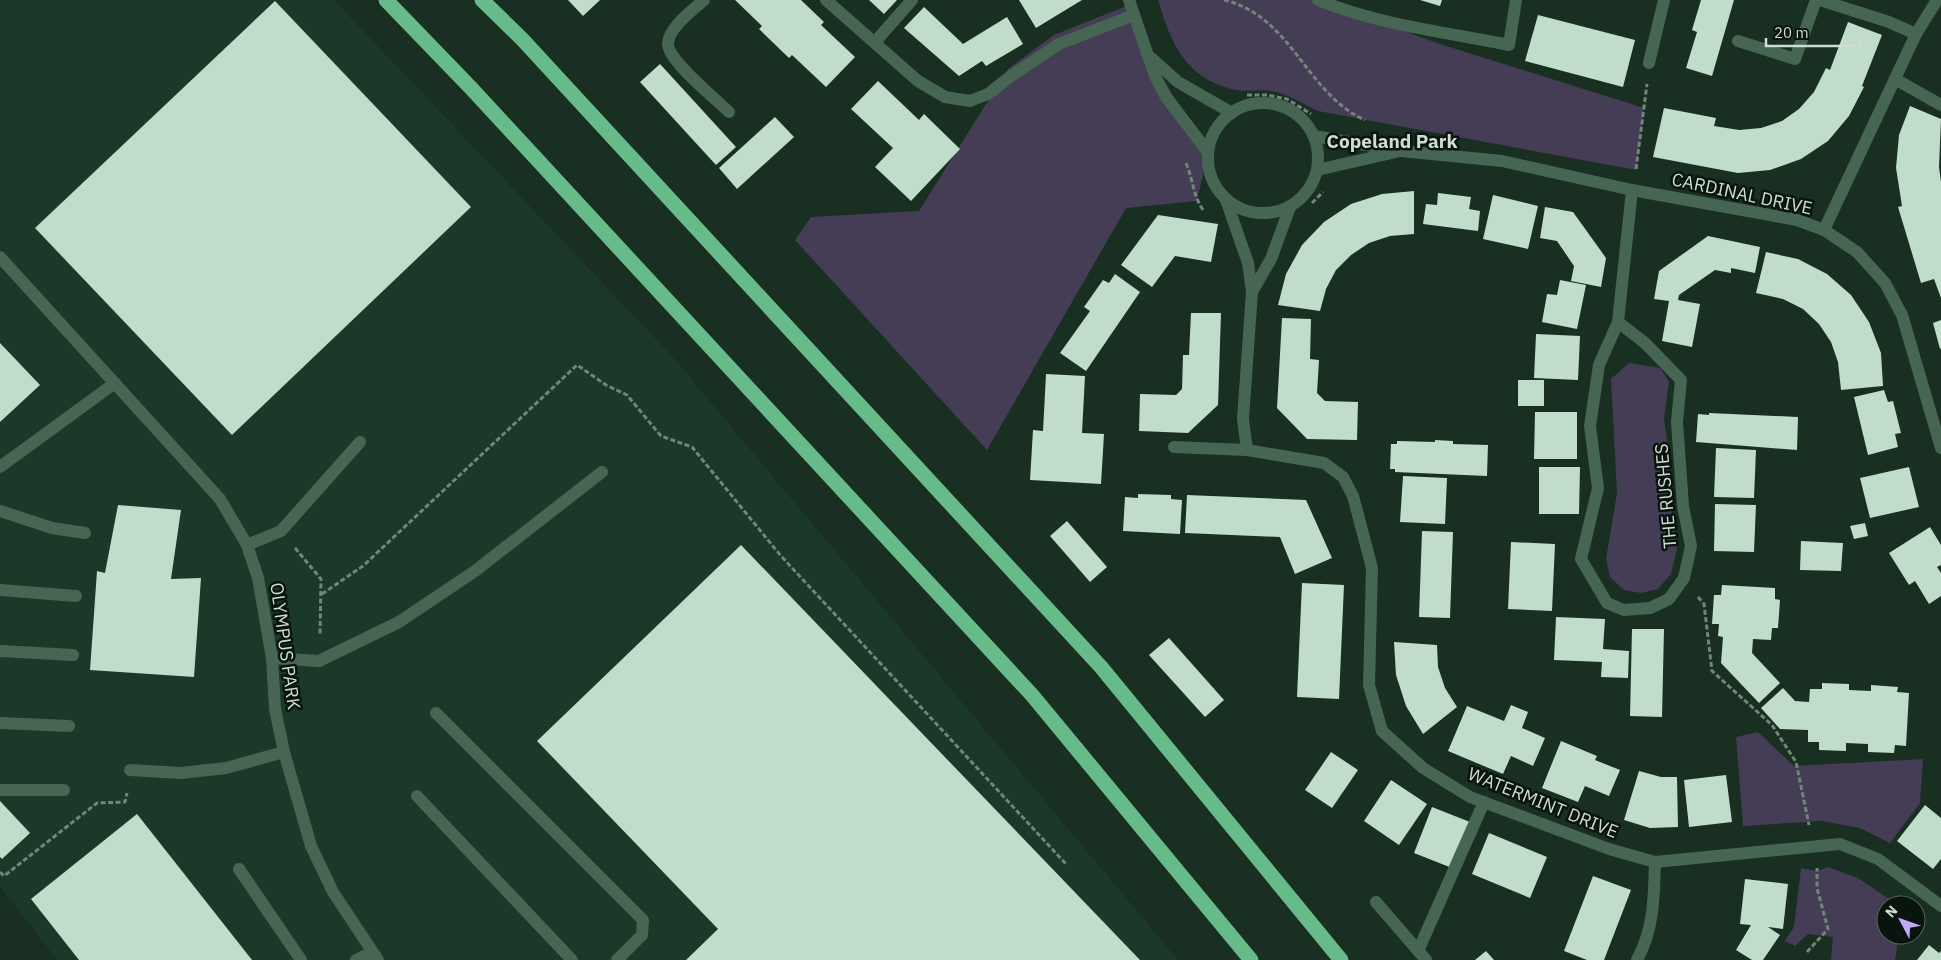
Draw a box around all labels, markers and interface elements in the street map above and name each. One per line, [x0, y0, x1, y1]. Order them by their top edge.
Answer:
scale bar [1766, 15, 1860, 47]
text: 20 m [1774, 23, 1809, 42]
district label: Copeland Park [1327, 129, 1457, 153]
street label: CARDINAL DRIVE [1670, 167, 1815, 220]
street label: THE RUSHES [1649, 443, 1682, 550]
street label: OLYMPUS PARK [265, 581, 306, 712]
street label: WATERMINT DRIVE [1465, 762, 1622, 843]
north arrow [1876, 895, 1926, 945]
text: N [1881, 902, 1901, 921]

